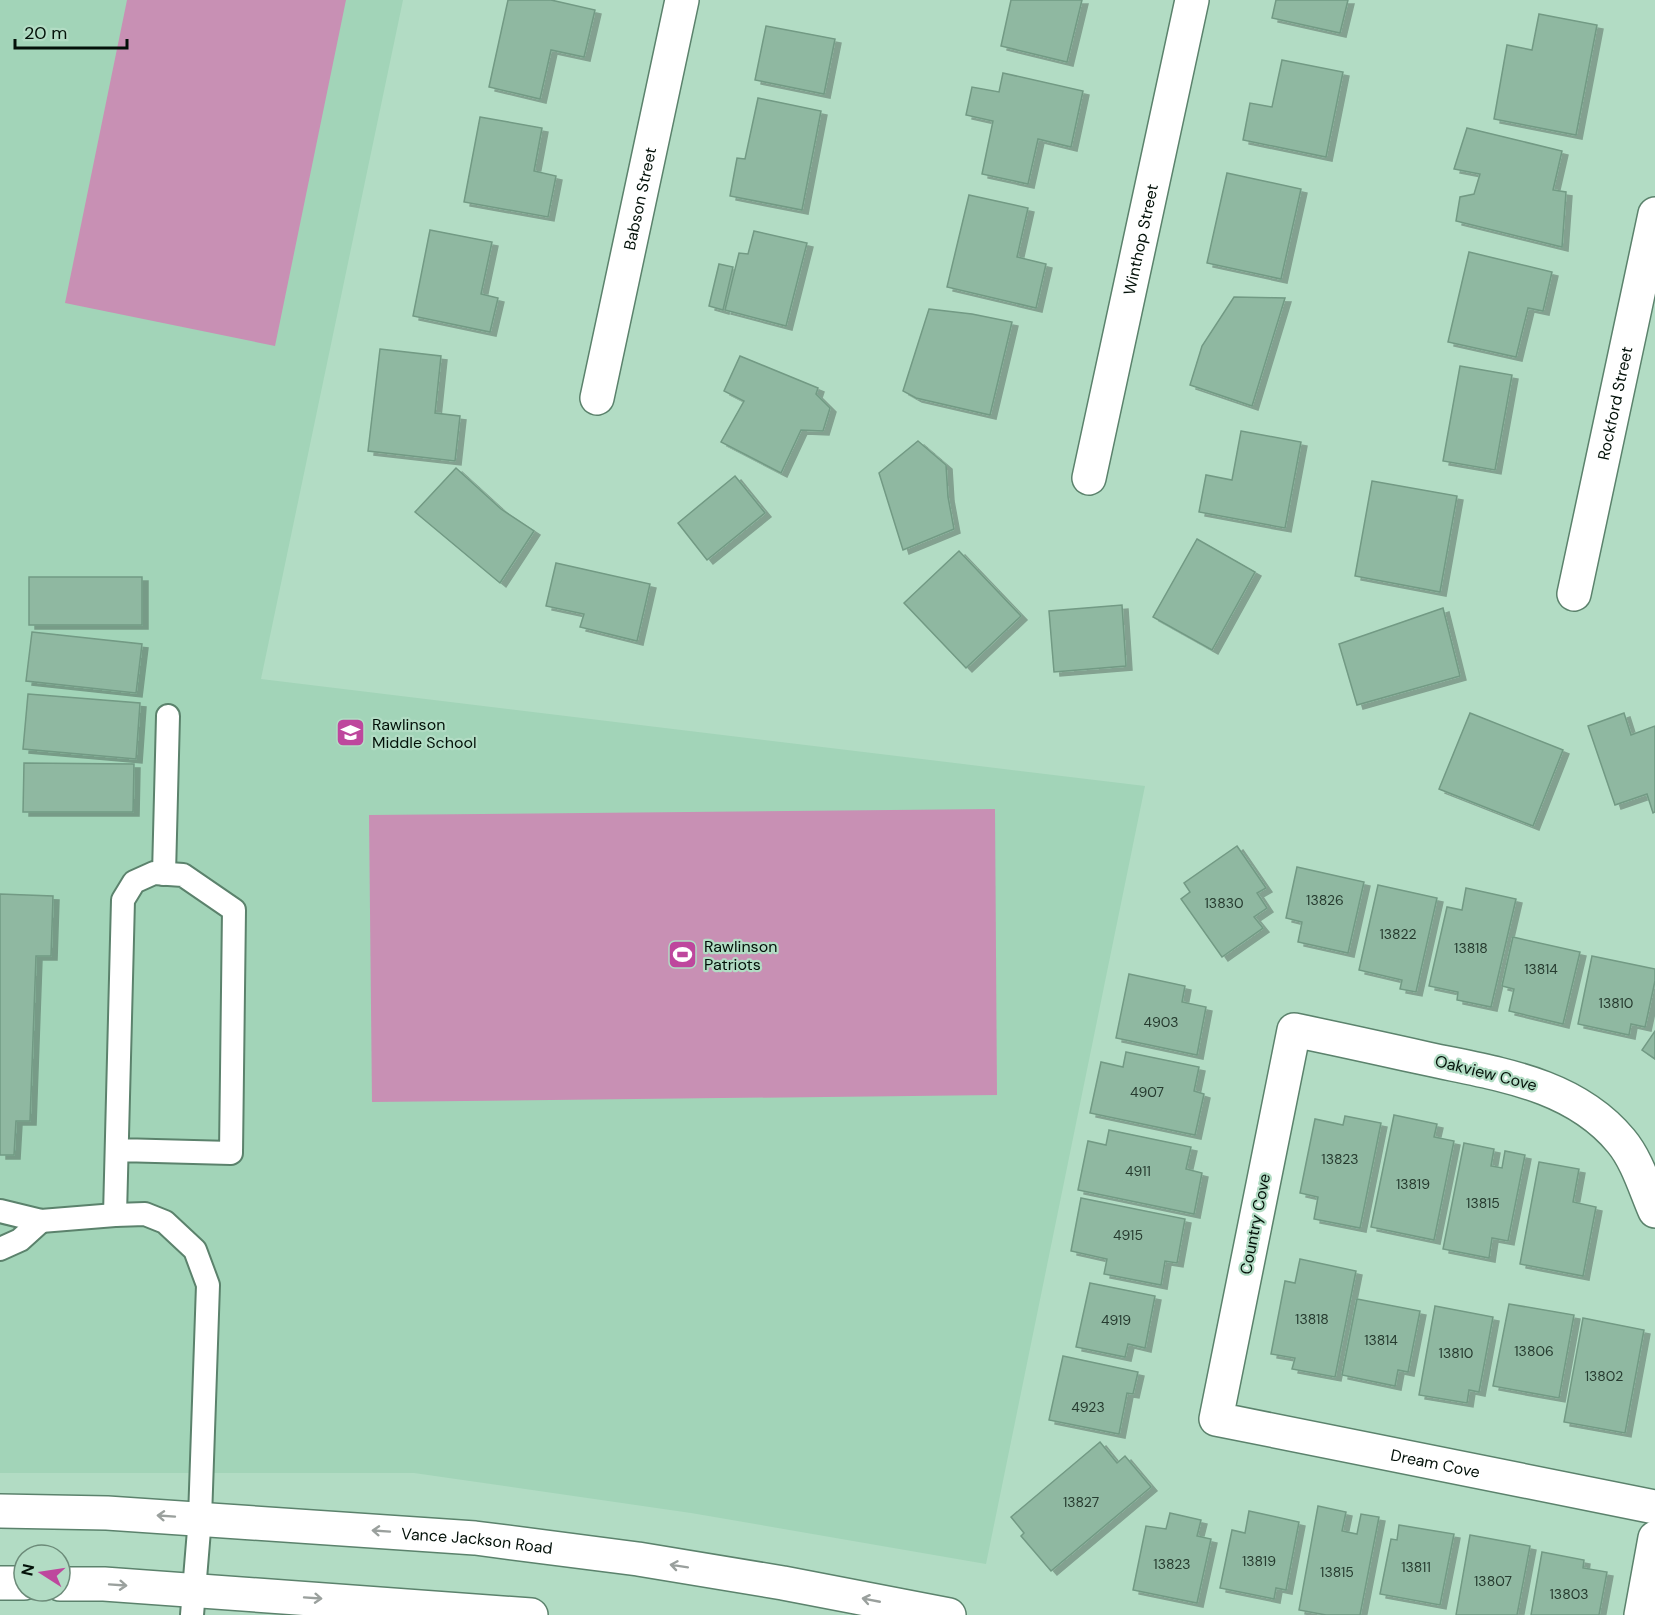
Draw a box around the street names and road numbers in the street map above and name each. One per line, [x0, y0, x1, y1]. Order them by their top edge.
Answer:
street label: Babson Street [618, 145, 661, 252]
street label: Winthop Street [1118, 182, 1163, 297]
street label: Rockford Street [1592, 345, 1637, 462]
street label: Oakview Cove [1433, 1050, 1539, 1096]
street label: Country Cove [1235, 1172, 1275, 1276]
street label: Dream Cove [1389, 1444, 1482, 1482]
street label: Vance Jackson Road [401, 1523, 554, 1558]

